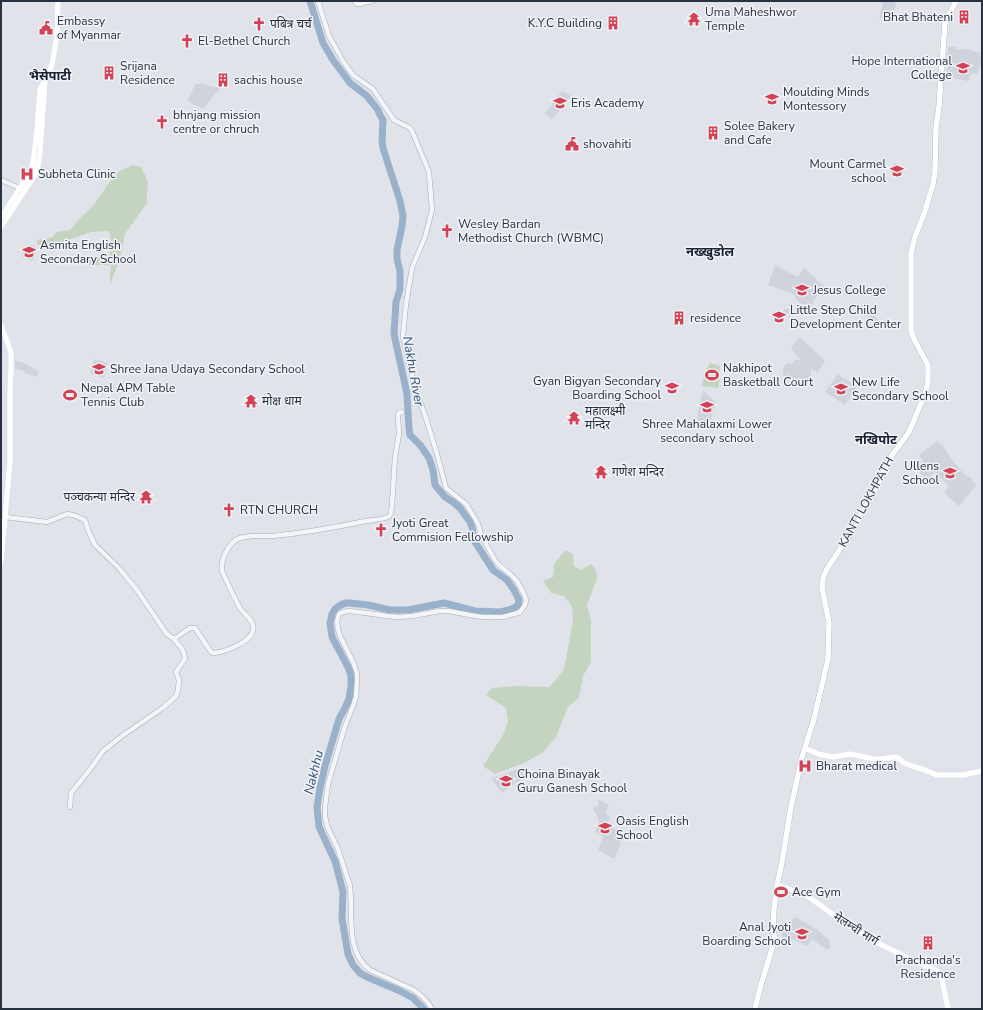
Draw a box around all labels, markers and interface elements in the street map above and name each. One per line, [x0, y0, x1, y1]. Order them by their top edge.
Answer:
place label: Uma Maheshwor Temple [705, 4, 797, 34]
place label: Bhat Bhateni [883, 9, 953, 25]
building icon: Bhat Bhateni [956, 9, 972, 25]
temple icon: Uma Maheshwor Temple [686, 11, 702, 27]
place label: Embassy of Myanmar [57, 13, 122, 43]
place label: K.Y.C Building [528, 15, 602, 31]
building icon: K.Y.C Building [605, 15, 621, 31]
church icon: पबित्र चर्च [251, 16, 267, 32]
place label: पबित्र चर्च [270, 16, 313, 32]
public building icon: Embassy of Myanmar [38, 20, 54, 36]
church icon: El-Bethel Church [179, 33, 195, 49]
place label: El-Bethel Church [198, 33, 290, 49]
place label: Hope International College [851, 53, 952, 83]
place label: Srijana Residence [120, 58, 175, 88]
school or university icon: Hope International College [955, 60, 971, 76]
building icon: Srijana Residence [101, 65, 117, 81]
district label: भैसेपाटी [29, 67, 72, 85]
building icon: sachis house [215, 72, 231, 88]
place label: sachis house [234, 72, 303, 88]
place label: Moulding Minds Montessory [783, 84, 870, 114]
school or university icon: Moulding Minds Montessory [764, 91, 780, 107]
school or university icon: Eris Academy [552, 95, 568, 111]
place label: Eris Academy [571, 95, 645, 111]
place label: bhnjang mission centre or chruch [173, 107, 261, 137]
church icon: bhnjang mission centre or chruch [154, 114, 170, 130]
place label: Solee Bakery and Cafe [724, 118, 796, 148]
building icon: Solee Bakery and Cafe [705, 125, 721, 141]
public building icon: shovahiti [564, 136, 580, 152]
place label: shovahiti [583, 136, 631, 152]
place label: Mount Carmel school [809, 156, 886, 186]
school or university icon: Mount Carmel school [889, 163, 905, 179]
hospital icon: Subheta Clinic [19, 166, 35, 182]
place label: Subheta Clinic [38, 166, 116, 182]
place label: Wesley Bardan Methodist Church (WBMC) [458, 216, 604, 246]
church icon: Wesley Bardan Methodist Church (WBMC) [439, 223, 455, 239]
place label: Asmita English Secondary School [40, 237, 137, 267]
district label: नख्खुडोल [686, 243, 734, 261]
school or university icon: Asmita English Secondary School [21, 244, 37, 260]
school or university icon: Jesus College [794, 282, 810, 298]
place label: Jesus College [812, 282, 886, 298]
place label: Little Step Child Development Center [790, 302, 902, 332]
school or university icon: Little Step Child Development Center [771, 309, 787, 325]
building icon: residence [671, 310, 687, 326]
place label: residence [690, 310, 741, 326]
water label: Nakhu River [398, 335, 428, 408]
place label: Nakhipot Basketball Court [723, 360, 814, 390]
school or university icon: Shree Jana Udaya Secondary School [91, 361, 107, 377]
place label: Shree Jana Udaya Secondary School [110, 361, 305, 377]
sports icon: Nakhipot Basketball Court [704, 367, 720, 383]
place label: Gyan Bigyan Secondary Boarding School [533, 373, 662, 403]
place label: New Life Secondary School [852, 374, 949, 404]
place label: Nepal APM Table Tennis Club [81, 380, 175, 410]
school or university icon: Gyan Bigyan Secondary Boarding School [664, 380, 680, 396]
school or university icon: New Life Secondary School [833, 381, 849, 397]
sports icon: Nepal APM Table Tennis Club [62, 387, 78, 403]
temple icon: मोक्ष धाम [243, 393, 259, 409]
place label: मोक्ष धाम [262, 393, 302, 409]
school or university icon: Shree Mahalaxmi Lower secondary school [699, 399, 715, 415]
place label: महालक्ष्मी मन्दिर [585, 403, 626, 433]
temple icon: महालक्ष्मी मन्दिर [566, 410, 582, 426]
place label: Shree Mahalaxmi Lower secondary school [642, 416, 773, 446]
district label: नखिपोट [855, 431, 898, 449]
street label: KANTI LOKHPATH [835, 454, 897, 550]
place label: Ullens School [902, 458, 939, 488]
temple icon: गणेश मन्दिर [593, 464, 609, 480]
place label: गणेश मन्दिर [612, 464, 665, 480]
school or university icon: Ullens School [942, 465, 958, 481]
place label: पञ्चकन्या मन्दिर [64, 489, 136, 505]
temple icon: पञ्चकन्या मन्दिर [138, 489, 154, 505]
church icon: RTN CHURCH [221, 502, 237, 518]
place label: RTN CHURCH [240, 502, 318, 518]
place label: Jyoti Great Commision Fellowship [391, 515, 513, 545]
church icon: Jyoti Great Commision Fellowship [373, 522, 389, 538]
water label: Nakhhu [300, 748, 328, 796]
hospital icon: Bharat medical [797, 758, 813, 774]
place label: Bharat medical [816, 758, 897, 774]
place label: Choina Binayak Guru Ganesh School [517, 766, 628, 796]
school or university icon: Choina Binayak Guru Ganesh School [498, 773, 514, 789]
place label: Oasis English School [616, 813, 689, 843]
school or university icon: Oasis English School [597, 820, 613, 836]
sports icon: Ace Gym [773, 884, 789, 900]
place label: Ace Gym [792, 884, 841, 900]
street label: मेलम्ची मार्ग [830, 909, 882, 950]
place label: Anal Jyoti Boarding School [702, 919, 791, 949]
school or university icon: Anal Jyoti Boarding School [794, 926, 810, 942]
building icon: Prachanda's Residence [920, 935, 936, 951]
place label: Prachanda's Residence [895, 952, 961, 982]

